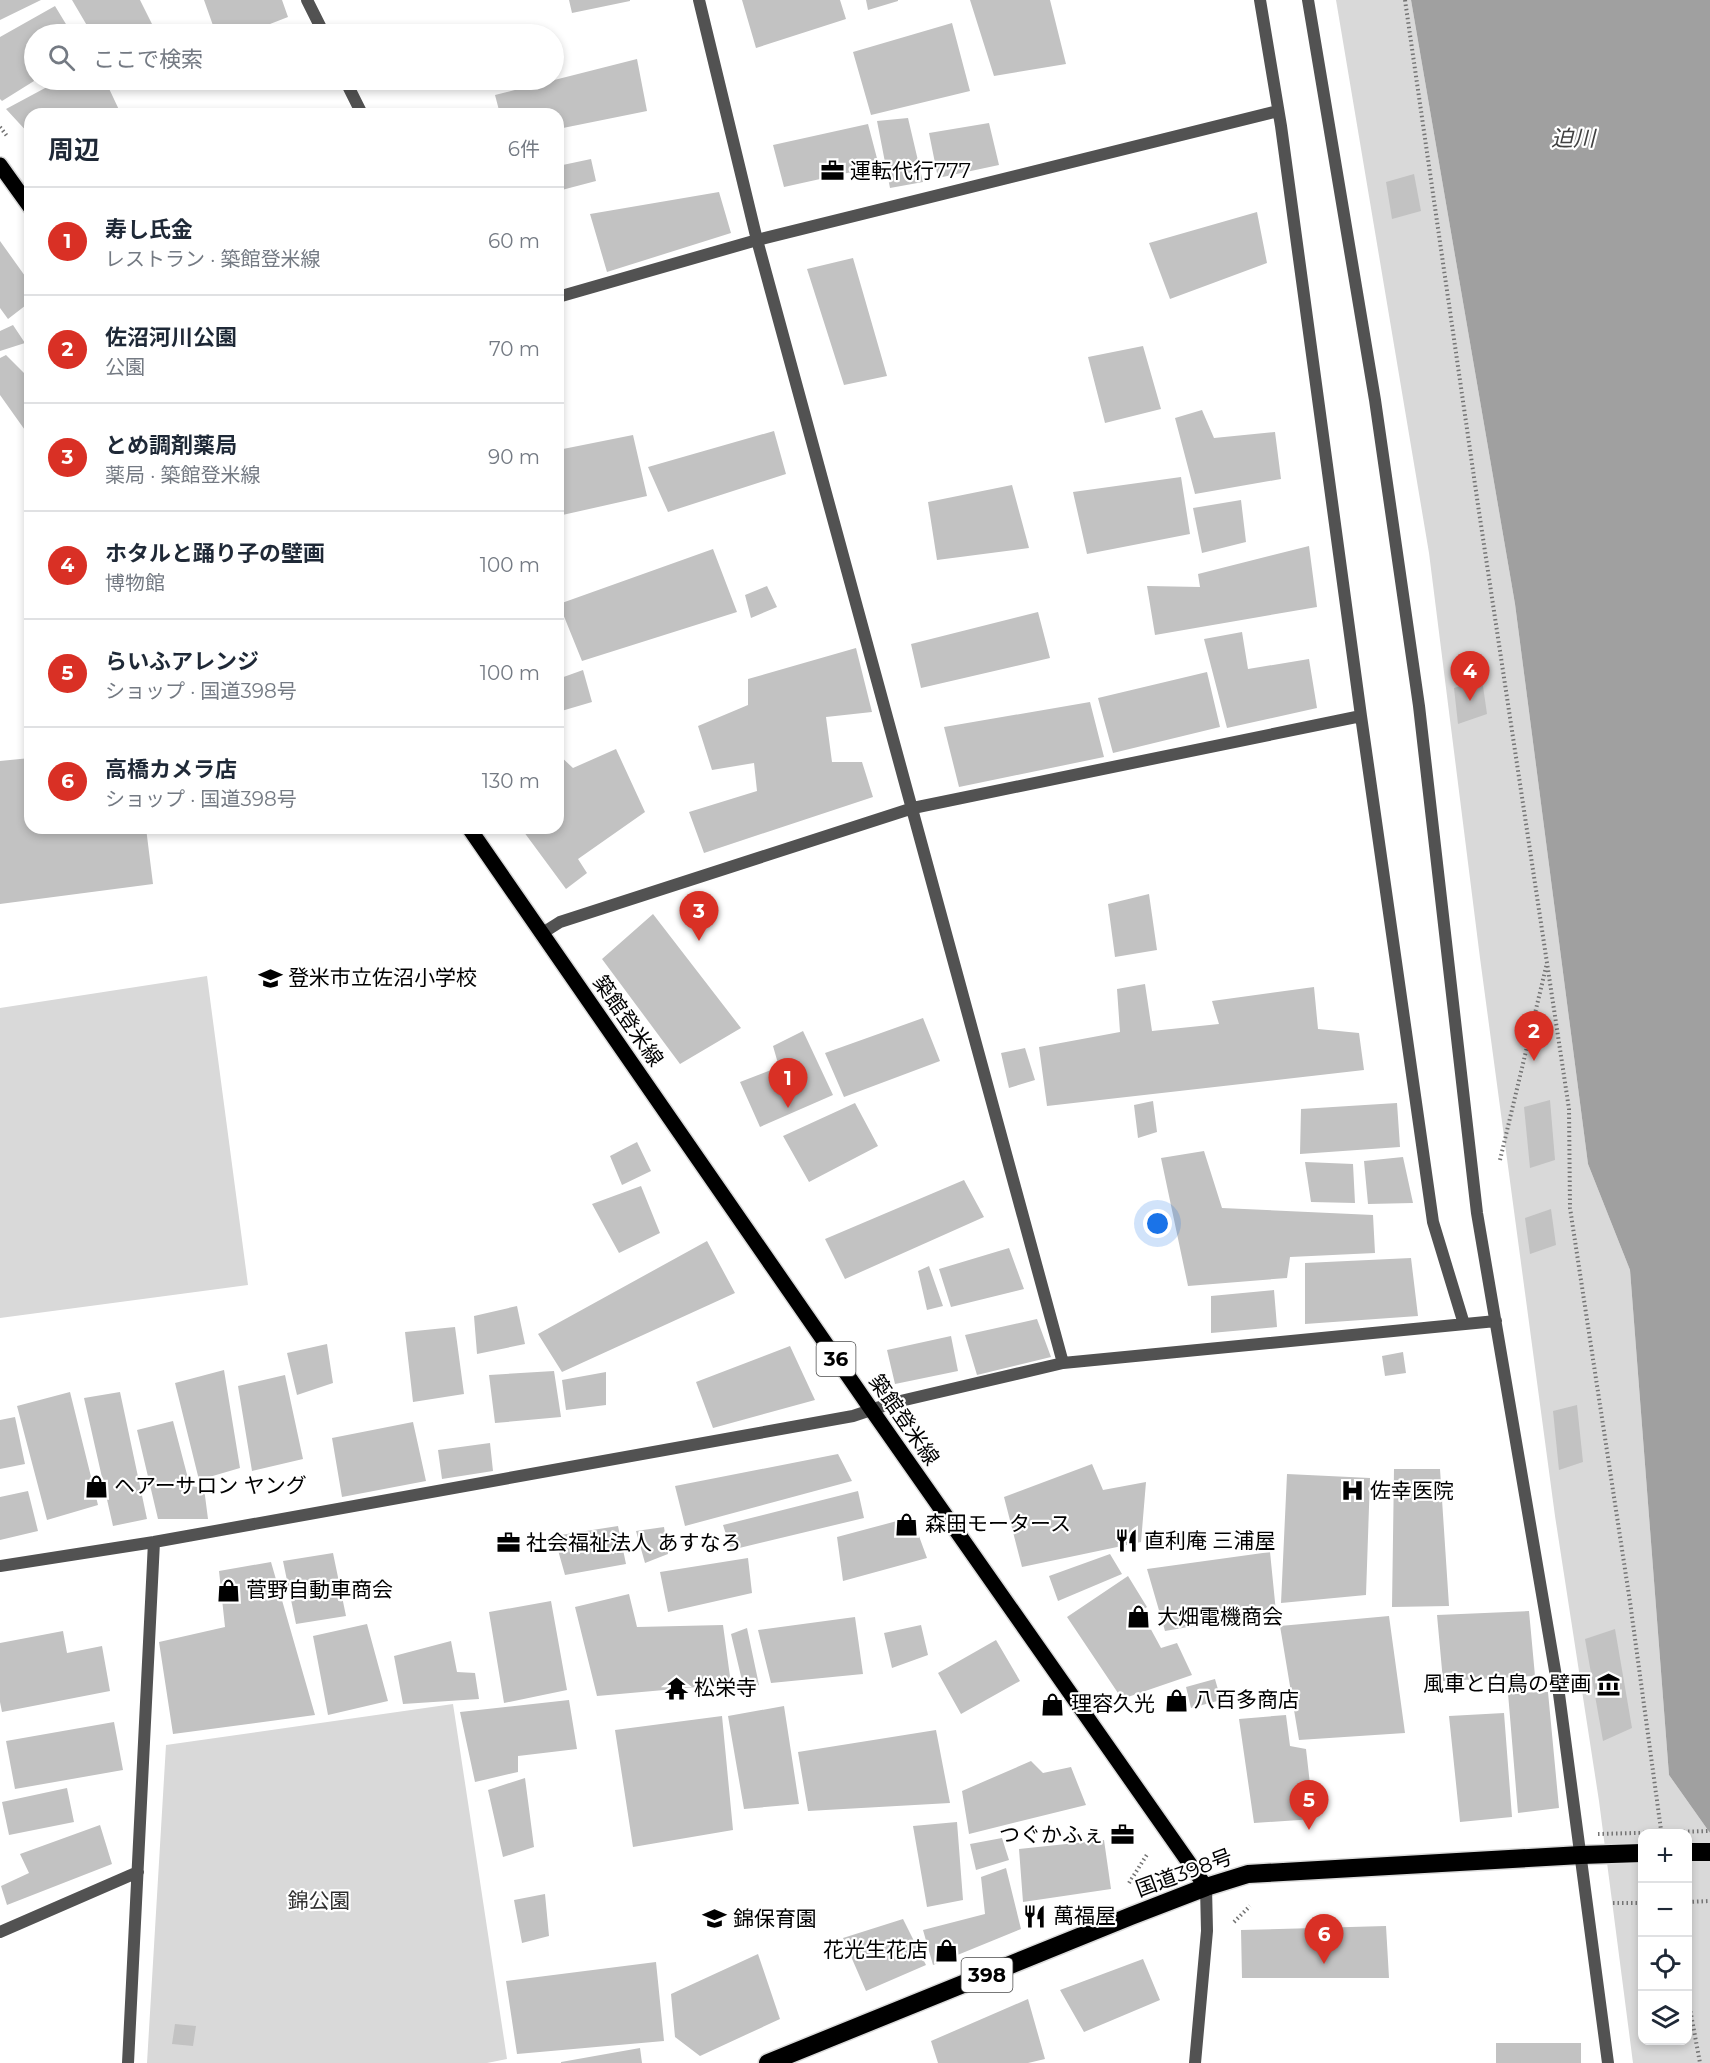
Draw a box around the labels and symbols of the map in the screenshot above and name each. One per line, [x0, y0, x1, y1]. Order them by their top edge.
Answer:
water label: 迫川 [1551, 125, 1597, 152]
office icon: 運転代行777 [819, 158, 845, 184]
place label: 運転代行777 [850, 158, 971, 183]
pin: 4 [1450, 652, 1490, 701]
pin: 3 [680, 892, 718, 941]
school or university icon: 登米市立佐沼小学校 [257, 965, 283, 991]
place label: 登米市立佐沼小学校 [288, 965, 477, 990]
street label: 築館登米線 [588, 971, 669, 1071]
pin: 2 [1514, 1012, 1553, 1061]
pin: 1 [768, 1058, 808, 1108]
your location [1143, 1209, 1172, 1238]
road number: 36 [816, 1342, 856, 1376]
street label: 築館登米線 [864, 1370, 945, 1470]
shop icon: ヘアーサロン ヤング [83, 1473, 109, 1499]
place label: ヘアーサロン ヤング [114, 1473, 307, 1498]
hospital icon: 佐幸医院 [1339, 1478, 1365, 1504]
place label: 佐幸医院 [1370, 1478, 1454, 1503]
shop icon: 森田モータース [894, 1511, 920, 1537]
place label: 森田モータース [925, 1511, 1071, 1536]
restaurant icon: 直利庵 三浦屋 [1113, 1528, 1139, 1554]
place label: 直利庵 三浦屋 [1144, 1528, 1276, 1553]
office icon: 社会福祉法人 あすなろ [495, 1530, 521, 1556]
place label: 社会福祉法人 あすなろ [526, 1530, 742, 1555]
shop icon: 菅野自動車商会 [215, 1577, 241, 1603]
place label: 菅野自動車商会 [246, 1577, 393, 1602]
shop icon: 大畑電機商会 [1126, 1604, 1152, 1630]
place label: 大畑電機商会 [1157, 1604, 1283, 1629]
place label: 風車と白鳥の壁画 [1423, 1671, 1591, 1696]
museum icon: 風車と白鳥の壁画 [1596, 1671, 1622, 1697]
temple icon: 松栄寺 [663, 1675, 689, 1701]
place label: 松栄寺 [694, 1675, 757, 1700]
shop icon: 八百多商店 [1163, 1687, 1189, 1713]
place label: 八百多商店 [1194, 1687, 1299, 1712]
shop icon: 理容久光 [1040, 1691, 1066, 1717]
place label: 理容久光 [1071, 1691, 1155, 1716]
pin: 5 [1290, 1780, 1328, 1830]
place label: つぐかふぇ [999, 1822, 1104, 1847]
office icon: つぐかふぇ [1109, 1822, 1135, 1848]
street label: 国道398号 [1132, 1844, 1236, 1902]
park label: 錦公園 [288, 1888, 351, 1913]
restaurant icon: 萬福屋 [1022, 1903, 1048, 1929]
place label: 萬福屋 [1053, 1903, 1116, 1928]
school or university icon: 錦保育園 [702, 1906, 728, 1932]
place label: 錦保育園 [733, 1906, 817, 1931]
pin: 6 [1304, 1914, 1344, 1964]
place label: 花光生花店 [823, 1937, 928, 1962]
shop icon: 花光生花店 [933, 1937, 959, 1963]
road number: 398 [962, 1958, 1012, 1992]

